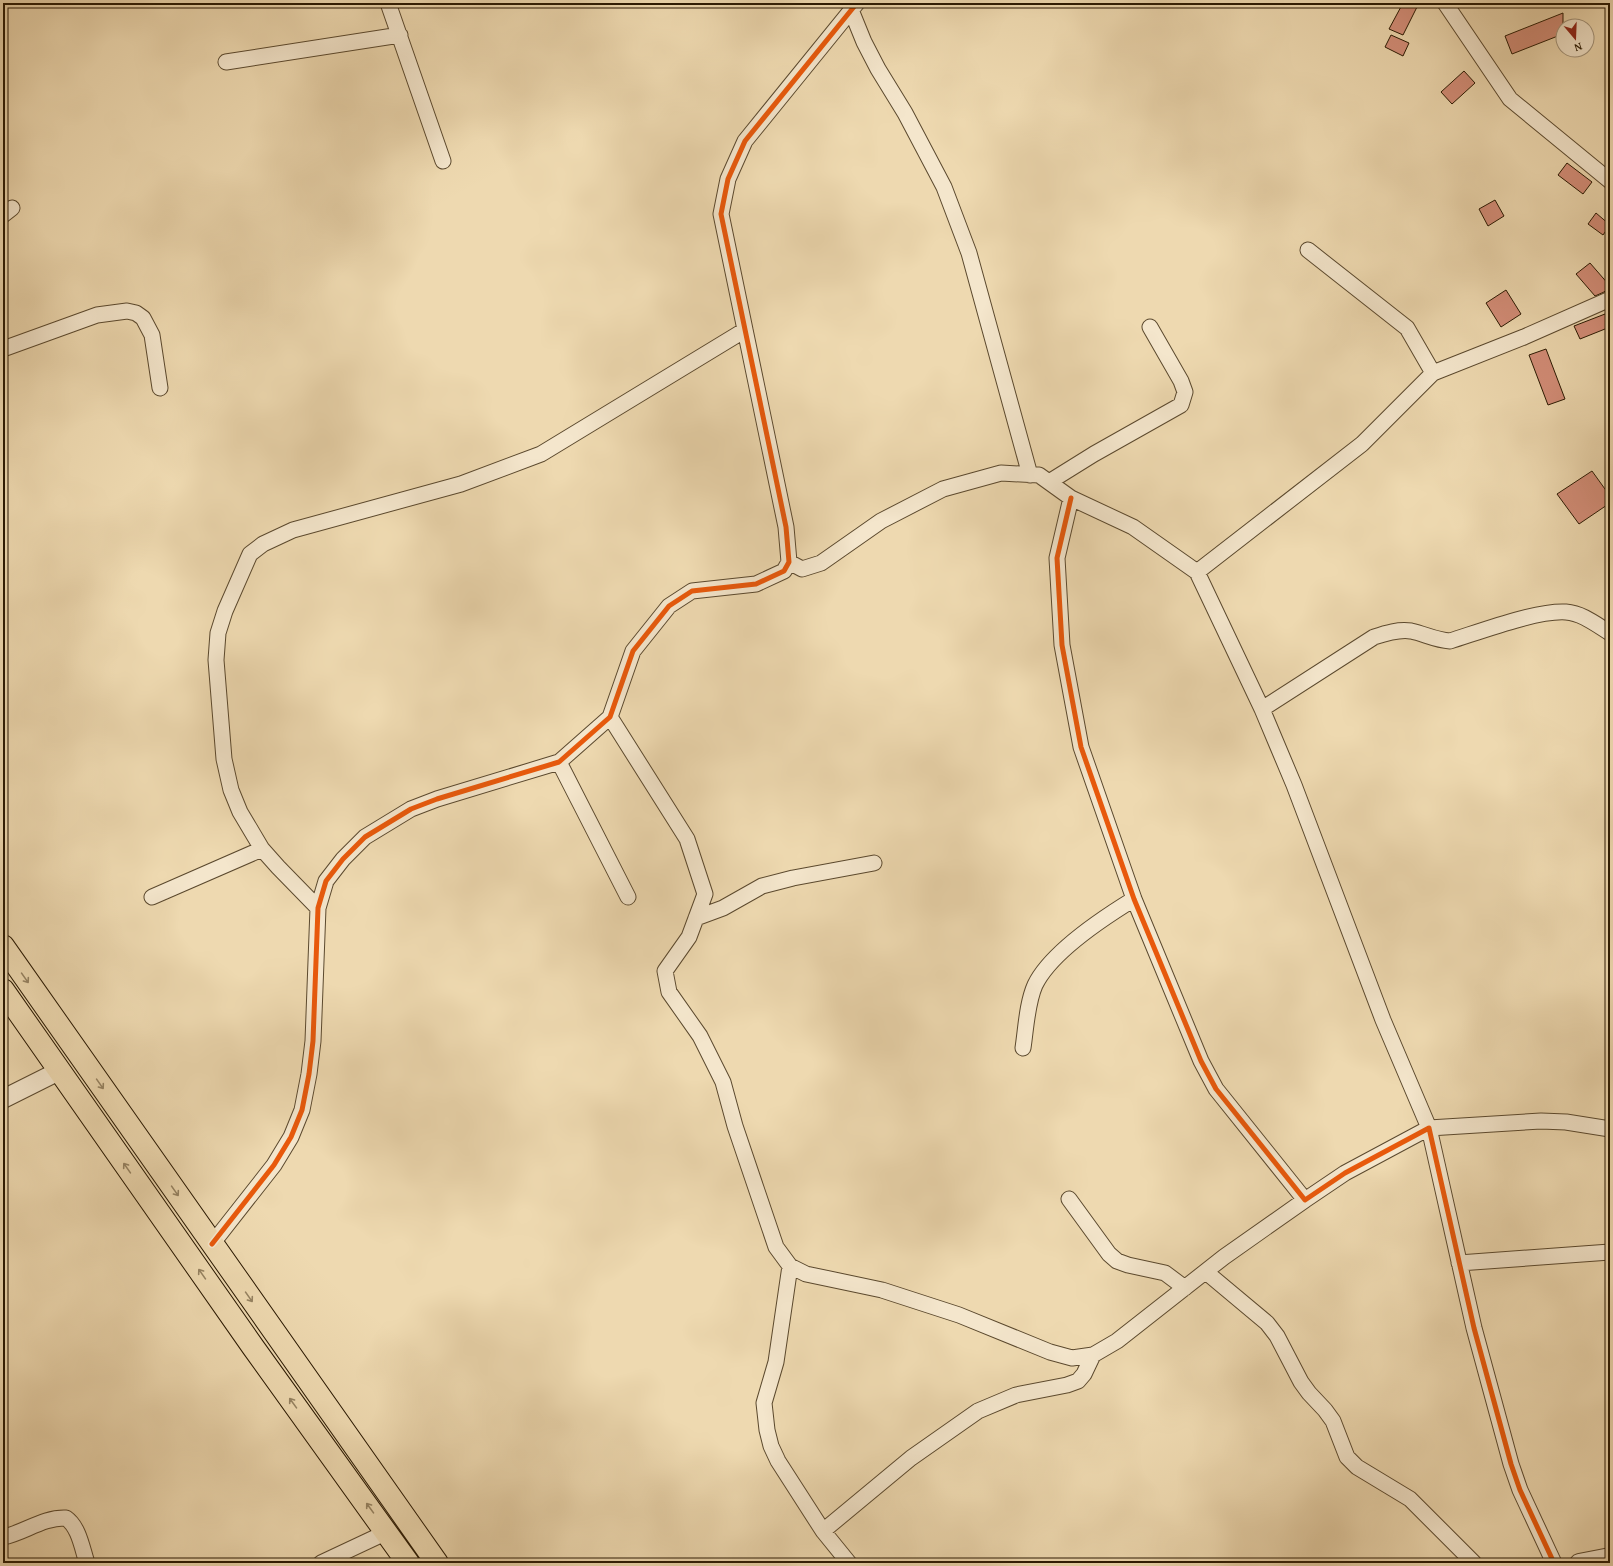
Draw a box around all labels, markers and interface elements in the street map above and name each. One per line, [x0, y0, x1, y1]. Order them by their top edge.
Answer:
north arrow [1555, 18, 1595, 58]
text: N [1572, 39, 1584, 56]
one-way arrow [21, 972, 30, 983]
one-way arrow [96, 1078, 104, 1089]
one-way arrow [123, 1163, 131, 1174]
one-way arrow [171, 1185, 179, 1196]
one-way arrow [198, 1269, 206, 1280]
one-way arrow [245, 1291, 253, 1302]
one-way arrow [289, 1398, 298, 1409]
one-way arrow [365, 1503, 374, 1514]

